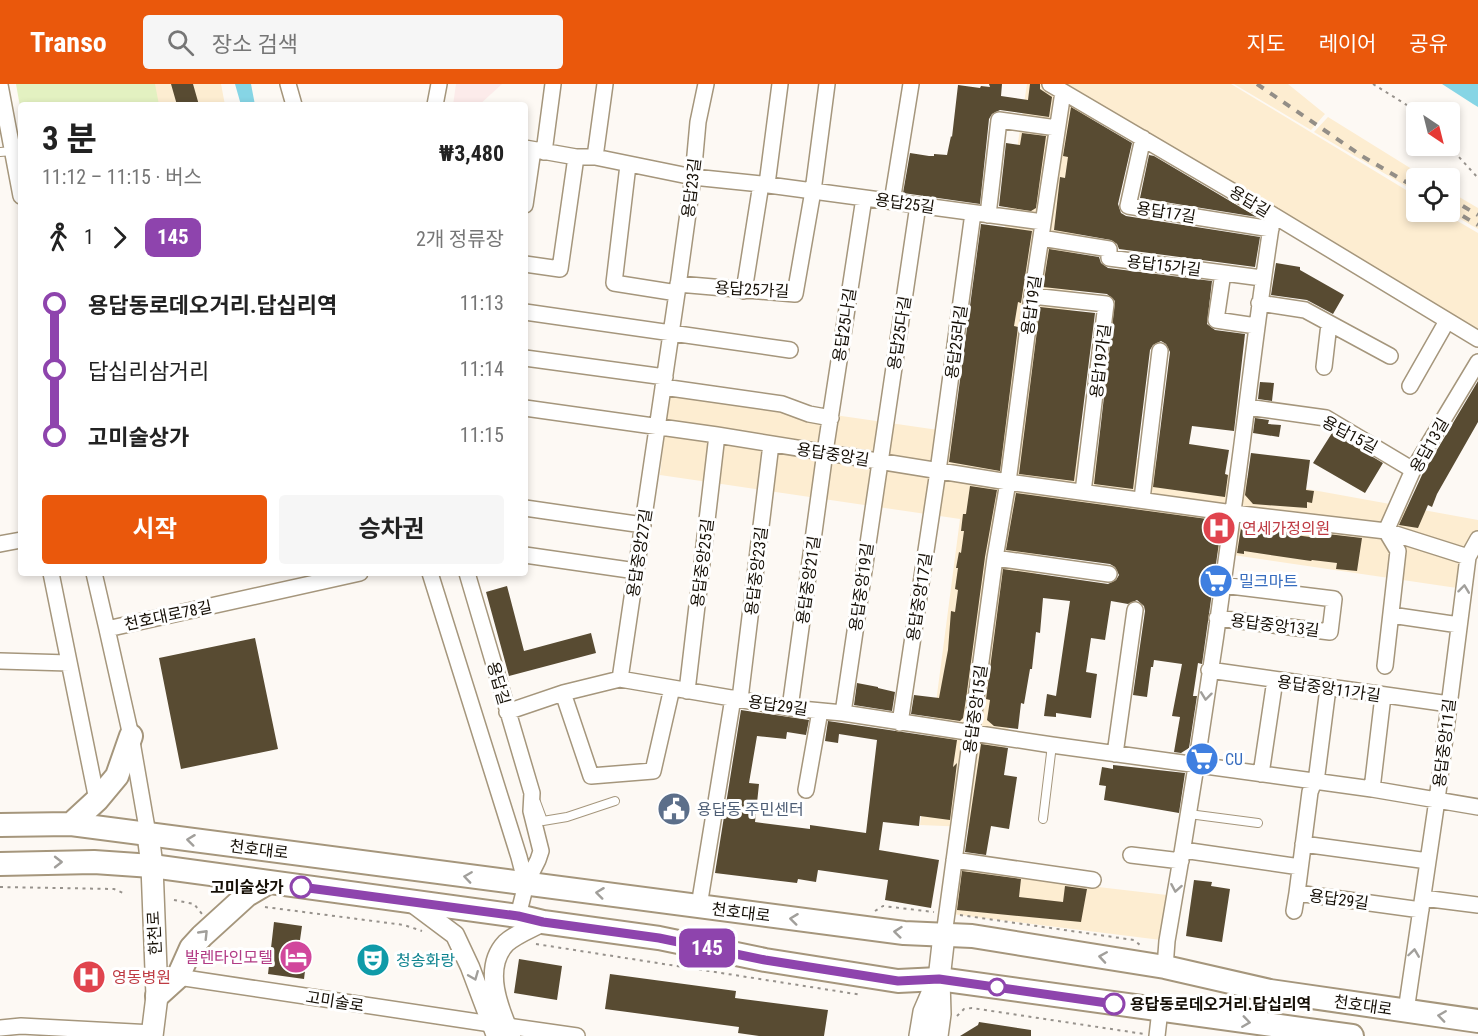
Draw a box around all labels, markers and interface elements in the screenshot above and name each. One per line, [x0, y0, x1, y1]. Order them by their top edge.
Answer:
search box [143, 15, 563, 69]
text: Transo [30, 26, 107, 59]
icon: search [164, 26, 197, 59]
text: 장소 검색 [212, 32, 298, 57]
text: 지도 [1247, 32, 1285, 56]
text: 레이어 [1318, 32, 1376, 56]
text: 공유 [1409, 32, 1448, 56]
north arrow [1406, 102, 1460, 156]
map controls [1406, 102, 1460, 222]
text: 3 분 [42, 119, 97, 158]
text: ₩3,480 [439, 141, 504, 166]
street label: 용답23길 [678, 157, 705, 219]
text: 11:12 – 11:15 · 버스 [42, 165, 202, 189]
button: locate [1406, 168, 1460, 222]
street label: 용답길 [1226, 182, 1274, 221]
street label: 용답25길 [874, 190, 936, 217]
street label: 용답17길 [1135, 198, 1197, 227]
icon: walk [42, 221, 75, 254]
icon: forward [103, 221, 136, 254]
text: 1 [84, 225, 94, 249]
text: 145 [157, 225, 189, 249]
text: 2개 정류장 [416, 227, 504, 251]
street label: 용답15가길 [1126, 252, 1202, 279]
street label: 용답19길 [1018, 274, 1045, 336]
street label: 용답25가길 [714, 278, 790, 301]
street label: 용답25나길 [829, 287, 860, 363]
text: 11:13 [460, 291, 504, 315]
text: 용답동로데오거리.답십리역 [88, 293, 337, 318]
street label: 용답25다길 [884, 295, 915, 371]
street label: 용답25라길 [942, 304, 971, 380]
street label: 용답19가길 [1087, 323, 1114, 399]
text: 11:14 [460, 357, 504, 381]
text: 답십리삼거리 [88, 359, 209, 384]
street label: 용답15길 [1319, 412, 1381, 457]
street label: 용답13길 [1406, 415, 1453, 476]
text: 11:15 [460, 423, 504, 447]
text: 고미술상가 [88, 425, 189, 450]
street label: 용답중앙길 [795, 439, 871, 470]
button: 시작 [42, 495, 267, 564]
button: 승차권 [279, 495, 504, 564]
street label: 용답중앙27길 [623, 507, 656, 599]
hospital icon: 연세가정의원 [1201, 510, 1237, 546]
street label: 용답중앙25길 [688, 518, 717, 609]
place label: 연세가정의원 [1242, 519, 1330, 538]
street label: 용답중앙23길 [742, 526, 771, 617]
street label: 용답중앙21길 [793, 534, 824, 626]
street label: 용답중앙19길 [846, 541, 877, 633]
street label: 용답중앙17길 [903, 551, 936, 643]
supermarket icon: 밀크마트 [1198, 563, 1234, 599]
place label: 밀크마트 [1239, 572, 1298, 591]
one-way arrow [1457, 584, 1469, 594]
street label: 천호대로78길 [122, 597, 214, 634]
street label: 용답중앙13길 [1229, 611, 1320, 640]
street label: 용답길 [483, 659, 514, 707]
street label: 용답중앙15길 [960, 663, 991, 755]
street label: 용답중앙11가길 [1276, 672, 1382, 705]
one-way arrow [1200, 691, 1213, 700]
street label: 용답29길 [747, 692, 809, 719]
street label: 용답중앙11길 [1430, 698, 1459, 789]
supermarket icon: CU [1184, 741, 1220, 777]
place label: CU [1225, 750, 1243, 769]
public building icon: 용답동 주민센터 [656, 791, 692, 827]
place label: 용답동 주민센터 [697, 800, 804, 819]
one-way arrow [187, 834, 196, 847]
street label: 천호대로 [229, 836, 290, 863]
one-way arrow [54, 856, 63, 868]
one-way arrow [463, 871, 473, 883]
marker: 고미술상가 [290, 876, 312, 898]
place label: 고미술상가 [210, 878, 284, 897]
one-way arrow [1170, 883, 1183, 893]
street label: 용답29길 [1308, 886, 1370, 913]
one-way arrow [596, 888, 605, 900]
street label: 천호대로 [711, 899, 772, 926]
street label: 한천로 [144, 910, 165, 956]
one-way arrow [789, 913, 798, 925]
one-way arrow [893, 926, 902, 939]
line badge: 145 [672, 928, 742, 968]
one-way arrow [197, 930, 208, 941]
text: 145 [691, 936, 723, 960]
hotel icon: 발렌타인모텔 [278, 939, 314, 975]
theatre icon: 청송화랑 [355, 942, 391, 978]
place label: 발렌타인모텔 [185, 948, 273, 967]
one-way arrow [1408, 949, 1420, 958]
place label: 청송화랑 [396, 951, 455, 970]
one-way arrow [1099, 951, 1108, 963]
hospital icon: 영동병원 [71, 959, 107, 995]
place label: 영동병원 [112, 968, 171, 987]
one-way arrow [467, 970, 479, 981]
unlabelled marker [988, 978, 1006, 996]
street label: 고미술로 [304, 988, 366, 1016]
street label: 천호대로 [1332, 992, 1394, 1019]
marker: 용답동로데오거리.답십리역 [1103, 993, 1125, 1015]
place label: 용답동로데오거리.답십리역 [1130, 995, 1311, 1014]
one-way arrow [1437, 1011, 1446, 1023]
one-way arrow [1242, 1015, 1251, 1027]

